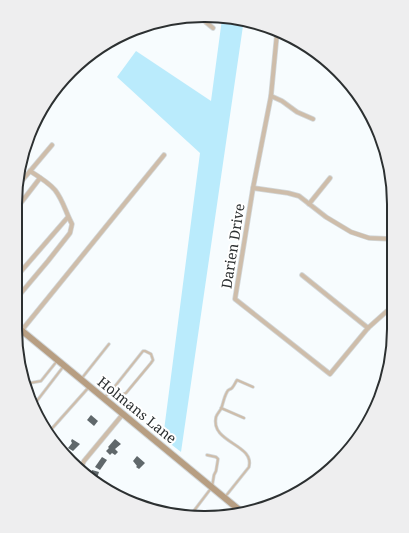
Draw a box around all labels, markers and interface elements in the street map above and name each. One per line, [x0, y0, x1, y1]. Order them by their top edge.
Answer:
street label: Darien Drive [216, 202, 249, 290]
street label: Holmans Lane [94, 372, 181, 447]

